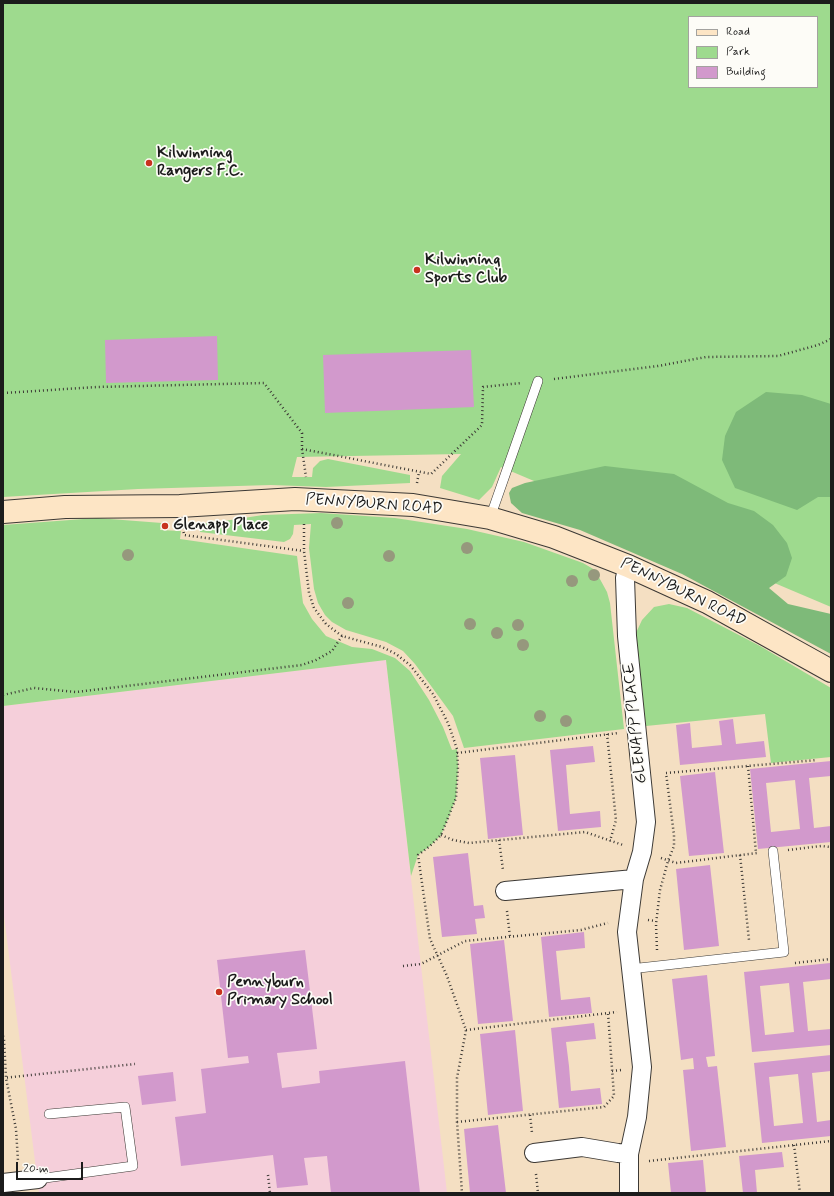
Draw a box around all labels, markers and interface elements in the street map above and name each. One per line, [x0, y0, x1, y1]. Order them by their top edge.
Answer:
legend [688, 16, 818, 88]
text: Road [726, 24, 750, 40]
text: Park [726, 44, 750, 60]
text: Building [726, 64, 766, 80]
place label: Kilwinning Rangers F.C. [157, 144, 243, 182]
marker: Kilwinning Rangers F.C. [144, 158, 154, 168]
place label: Kilwinning Sports Club [425, 251, 507, 289]
marker: Kilwinning Sports Club [412, 265, 422, 275]
street label: PENNYBURN ROAD [305, 491, 443, 519]
place label: Glenapp Place [173, 516, 268, 536]
marker: Glenapp Place [160, 521, 170, 531]
street label: PENNYBURN ROAD [617, 554, 749, 632]
street label: GLENAPP PLACE [620, 661, 652, 785]
place label: Pennyburn Primary School [227, 973, 333, 1011]
marker: Pennyburn Primary School [214, 987, 224, 997]
scale bar [18, 1154, 85, 1180]
text: 20 m [23, 1161, 49, 1177]

